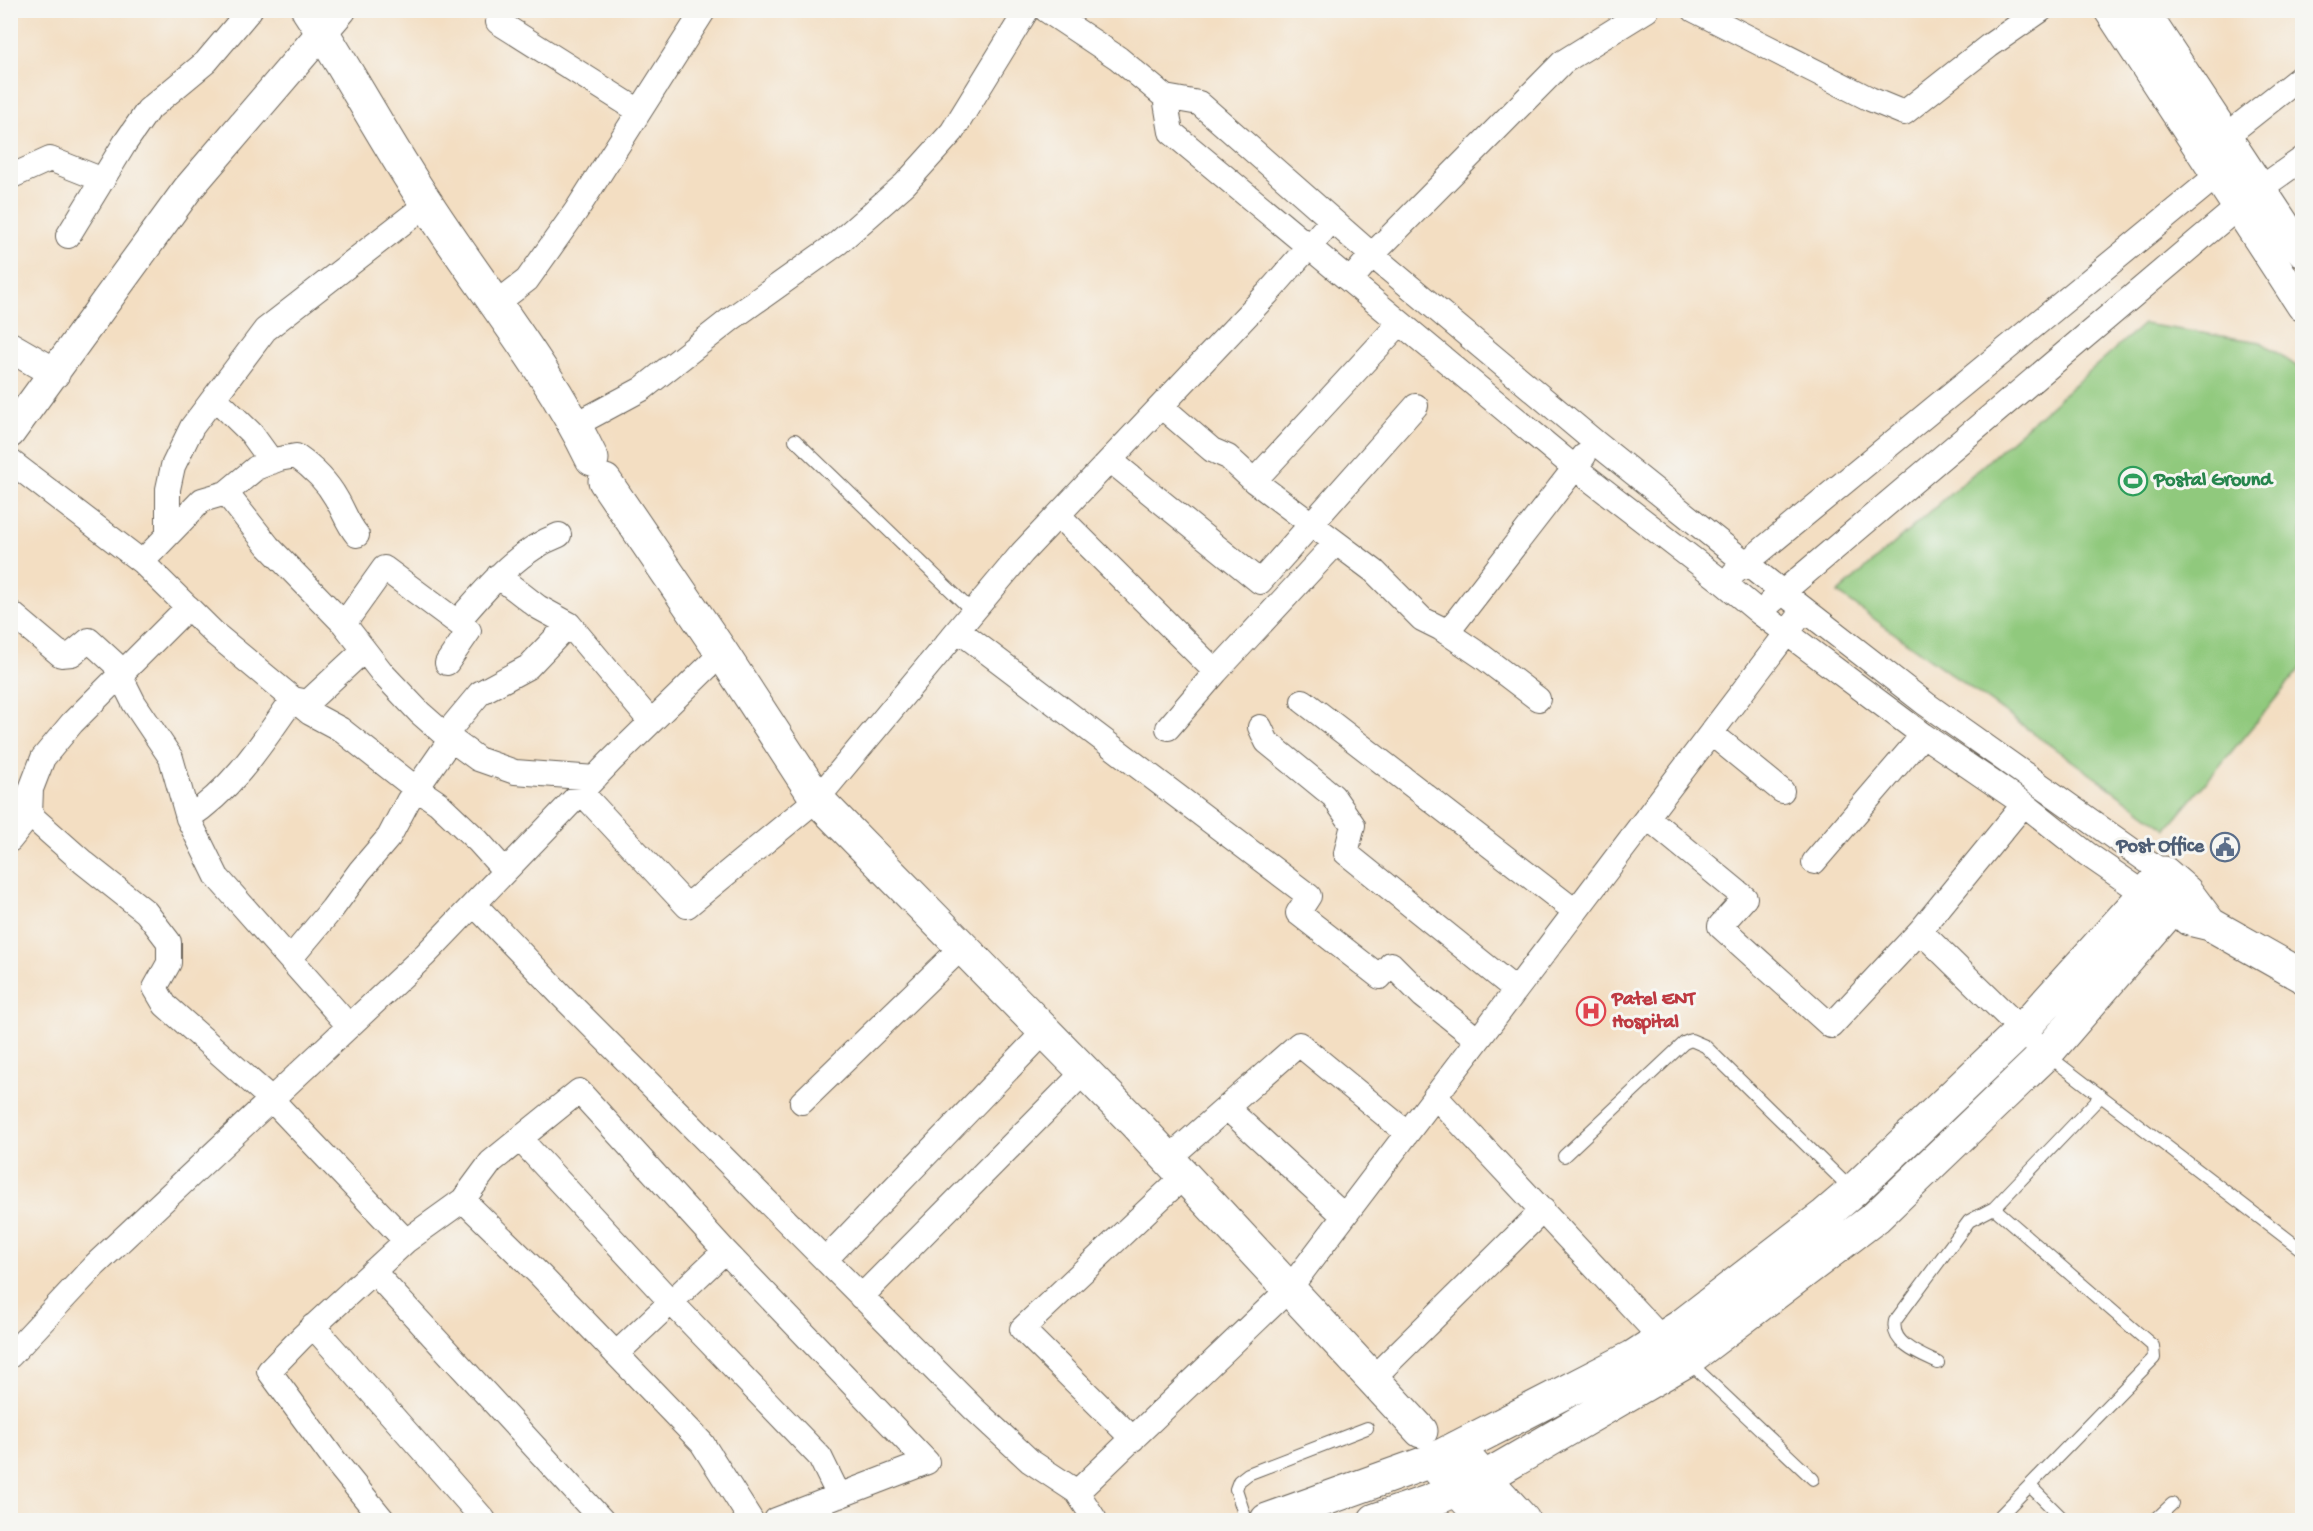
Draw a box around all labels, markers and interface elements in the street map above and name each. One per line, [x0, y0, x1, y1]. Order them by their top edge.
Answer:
sports icon: Postal Ground [2117, 465, 2149, 497]
place label: Postal Ground [2153, 470, 2274, 493]
public building icon: Post Office [2209, 831, 2241, 863]
place label: Post Office [2116, 835, 2205, 859]
place label: Patel ENT Hospital [1611, 989, 1696, 1035]
hospital icon: Patel ENT Hospital [1575, 995, 1607, 1027]

